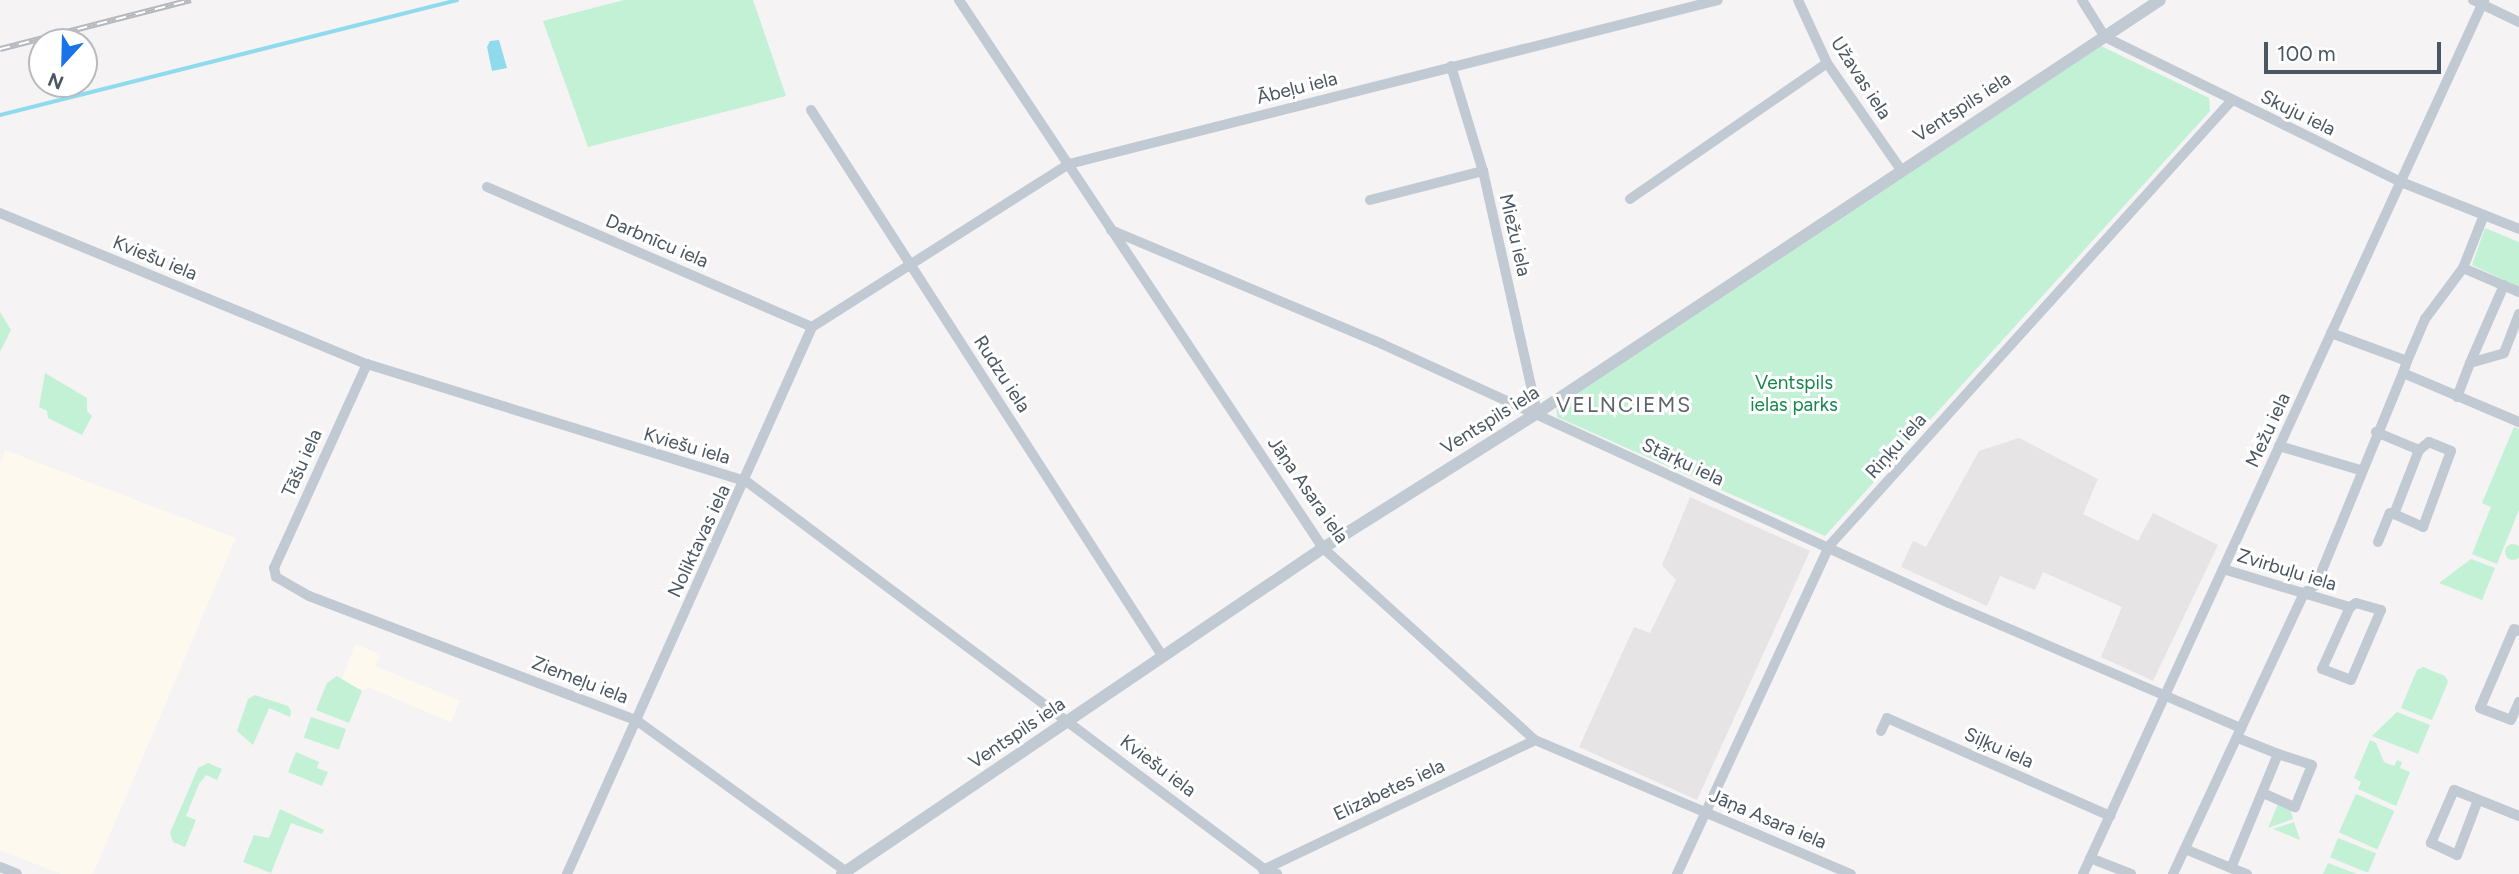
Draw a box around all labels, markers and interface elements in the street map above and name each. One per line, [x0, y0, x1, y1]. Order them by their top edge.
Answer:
north arrow [28, 28, 98, 98]
scale bar [2267, 28, 2444, 72]
street label: Užavas iela [1826, 32, 1896, 124]
text: 100 m [2277, 41, 2336, 66]
street label: Ābeļu iela [1254, 67, 1340, 109]
street label: Ventspils iela [1909, 67, 2015, 147]
text: N [45, 68, 67, 94]
street label: Skuju iela [2257, 85, 2339, 141]
street label: Miežu iela [1494, 191, 1536, 279]
street label: Darbnīcu iela [602, 209, 712, 273]
street label: Kviešu iela [109, 231, 201, 285]
street label: Rudzu iela [969, 331, 1035, 417]
park label: Ventspils ielas parks [1750, 372, 1838, 416]
street label: Ventspils iela [1437, 381, 1543, 459]
street label: Mežu iela [2241, 389, 2295, 471]
district label: VELNCIEMS [1557, 392, 1691, 418]
street label: Riņķu iela [1861, 409, 1931, 483]
street label: Kviešu iela [641, 423, 733, 469]
street label: Tāšu iela [277, 426, 327, 500]
street label: Jāņa Asara iela [1263, 432, 1353, 548]
street label: Stārķu iela [1638, 433, 1728, 491]
street label: Noliktavas iela [663, 481, 735, 601]
street label: Zvirbuļu iela [2235, 544, 2339, 596]
street label: Ziemeļu iela [528, 651, 632, 709]
street label: Ventspils iela [964, 692, 1070, 774]
street label: Siļķu iela [1961, 723, 2037, 773]
street label: Kviešu iela [1116, 730, 1200, 802]
street label: Elizabetes iela [1330, 754, 1448, 826]
street label: Jāņa Asara iela [1706, 784, 1830, 854]

